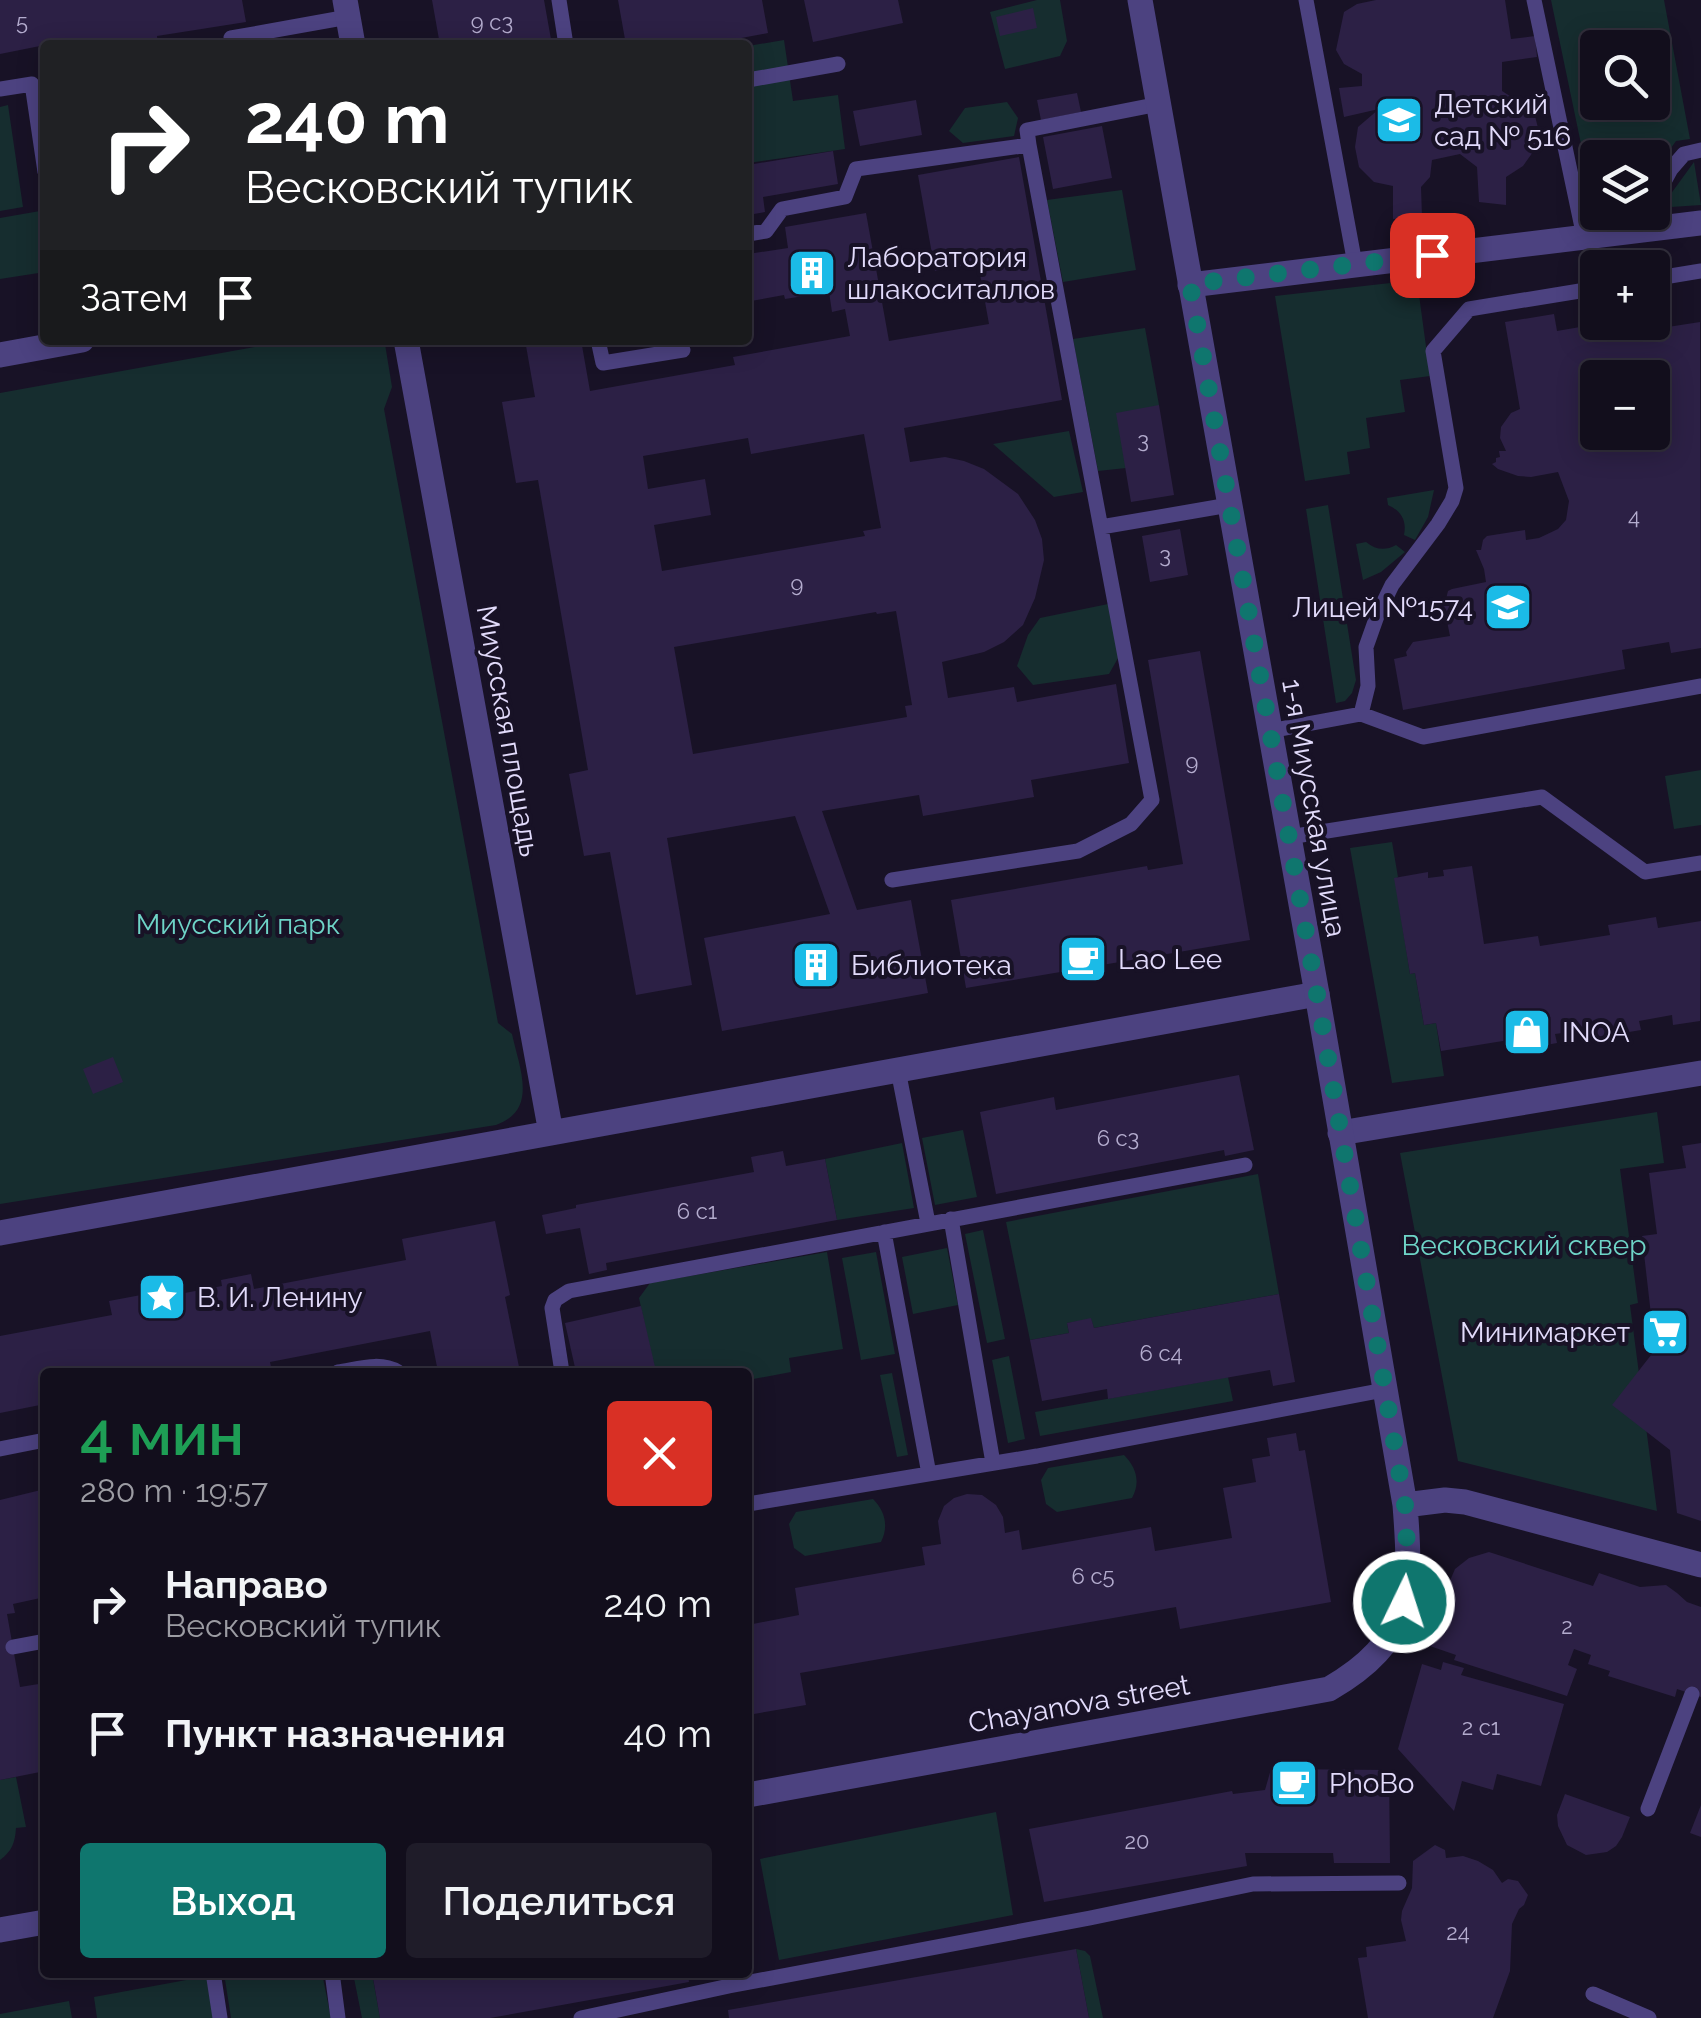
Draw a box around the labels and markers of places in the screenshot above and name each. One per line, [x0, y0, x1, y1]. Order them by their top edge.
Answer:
place label: Детский сад № 516 [1434, 88, 1571, 153]
school or university icon: Детский сад № 516 [1373, 94, 1425, 146]
pin [1390, 213, 1475, 298]
place label: Лаборатория шлакоситаллов [847, 241, 1055, 306]
building icon: Лаборатория шлакоситаллов [786, 247, 838, 299]
school or university icon: Лицей №1574 [1482, 581, 1534, 633]
place label: Лицей №1574 [1292, 591, 1473, 624]
cafe icon: Lao Lee [1057, 933, 1109, 985]
building icon: Библиотека [790, 939, 842, 991]
place label: Lao Lee [1118, 943, 1222, 976]
place label: Библиотека [851, 949, 1012, 982]
shop icon: INOA [1501, 1006, 1553, 1058]
place label: INOA [1562, 1016, 1630, 1049]
place icon: В. И. Ленину [136, 1271, 188, 1323]
place label: В. И. Ленину [197, 1281, 363, 1314]
supermarket icon: Минимаркет [1639, 1306, 1691, 1358]
place label: Минимаркет [1460, 1316, 1630, 1349]
cafe icon: PhoBo [1268, 1757, 1320, 1809]
place label: PhoBo [1329, 1767, 1414, 1800]

